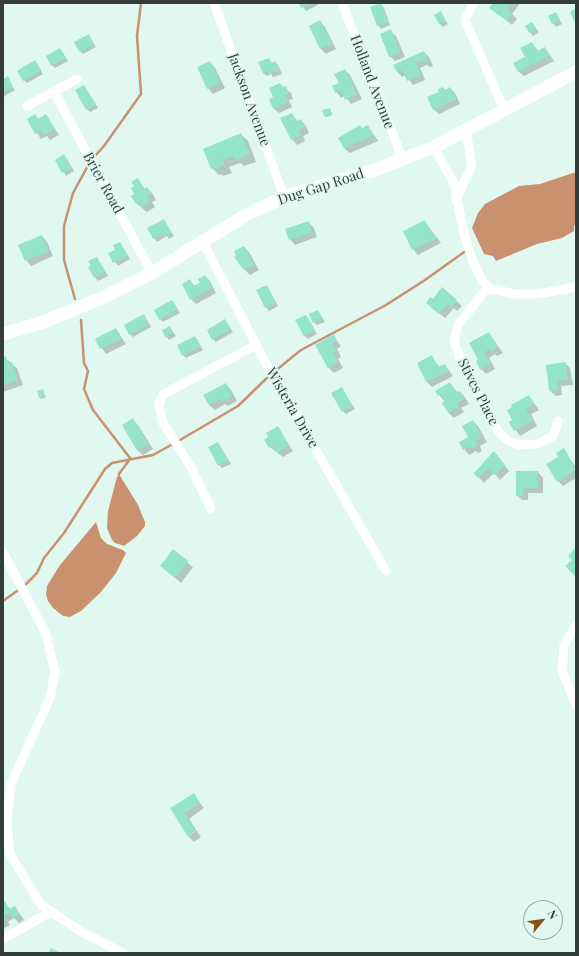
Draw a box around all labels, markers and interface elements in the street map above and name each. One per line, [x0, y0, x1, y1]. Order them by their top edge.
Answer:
street label: Holland Avenue [346, 33, 398, 131]
street label: Jackson Avenue [224, 51, 274, 149]
street label: Brier Road [79, 149, 127, 217]
street label: Dug Gap Road [276, 165, 366, 209]
street label: Stives Place [454, 356, 502, 428]
street label: Wisteria Drive [262, 365, 322, 451]
north arrow [523, 900, 563, 940]
text: N [545, 907, 562, 922]

